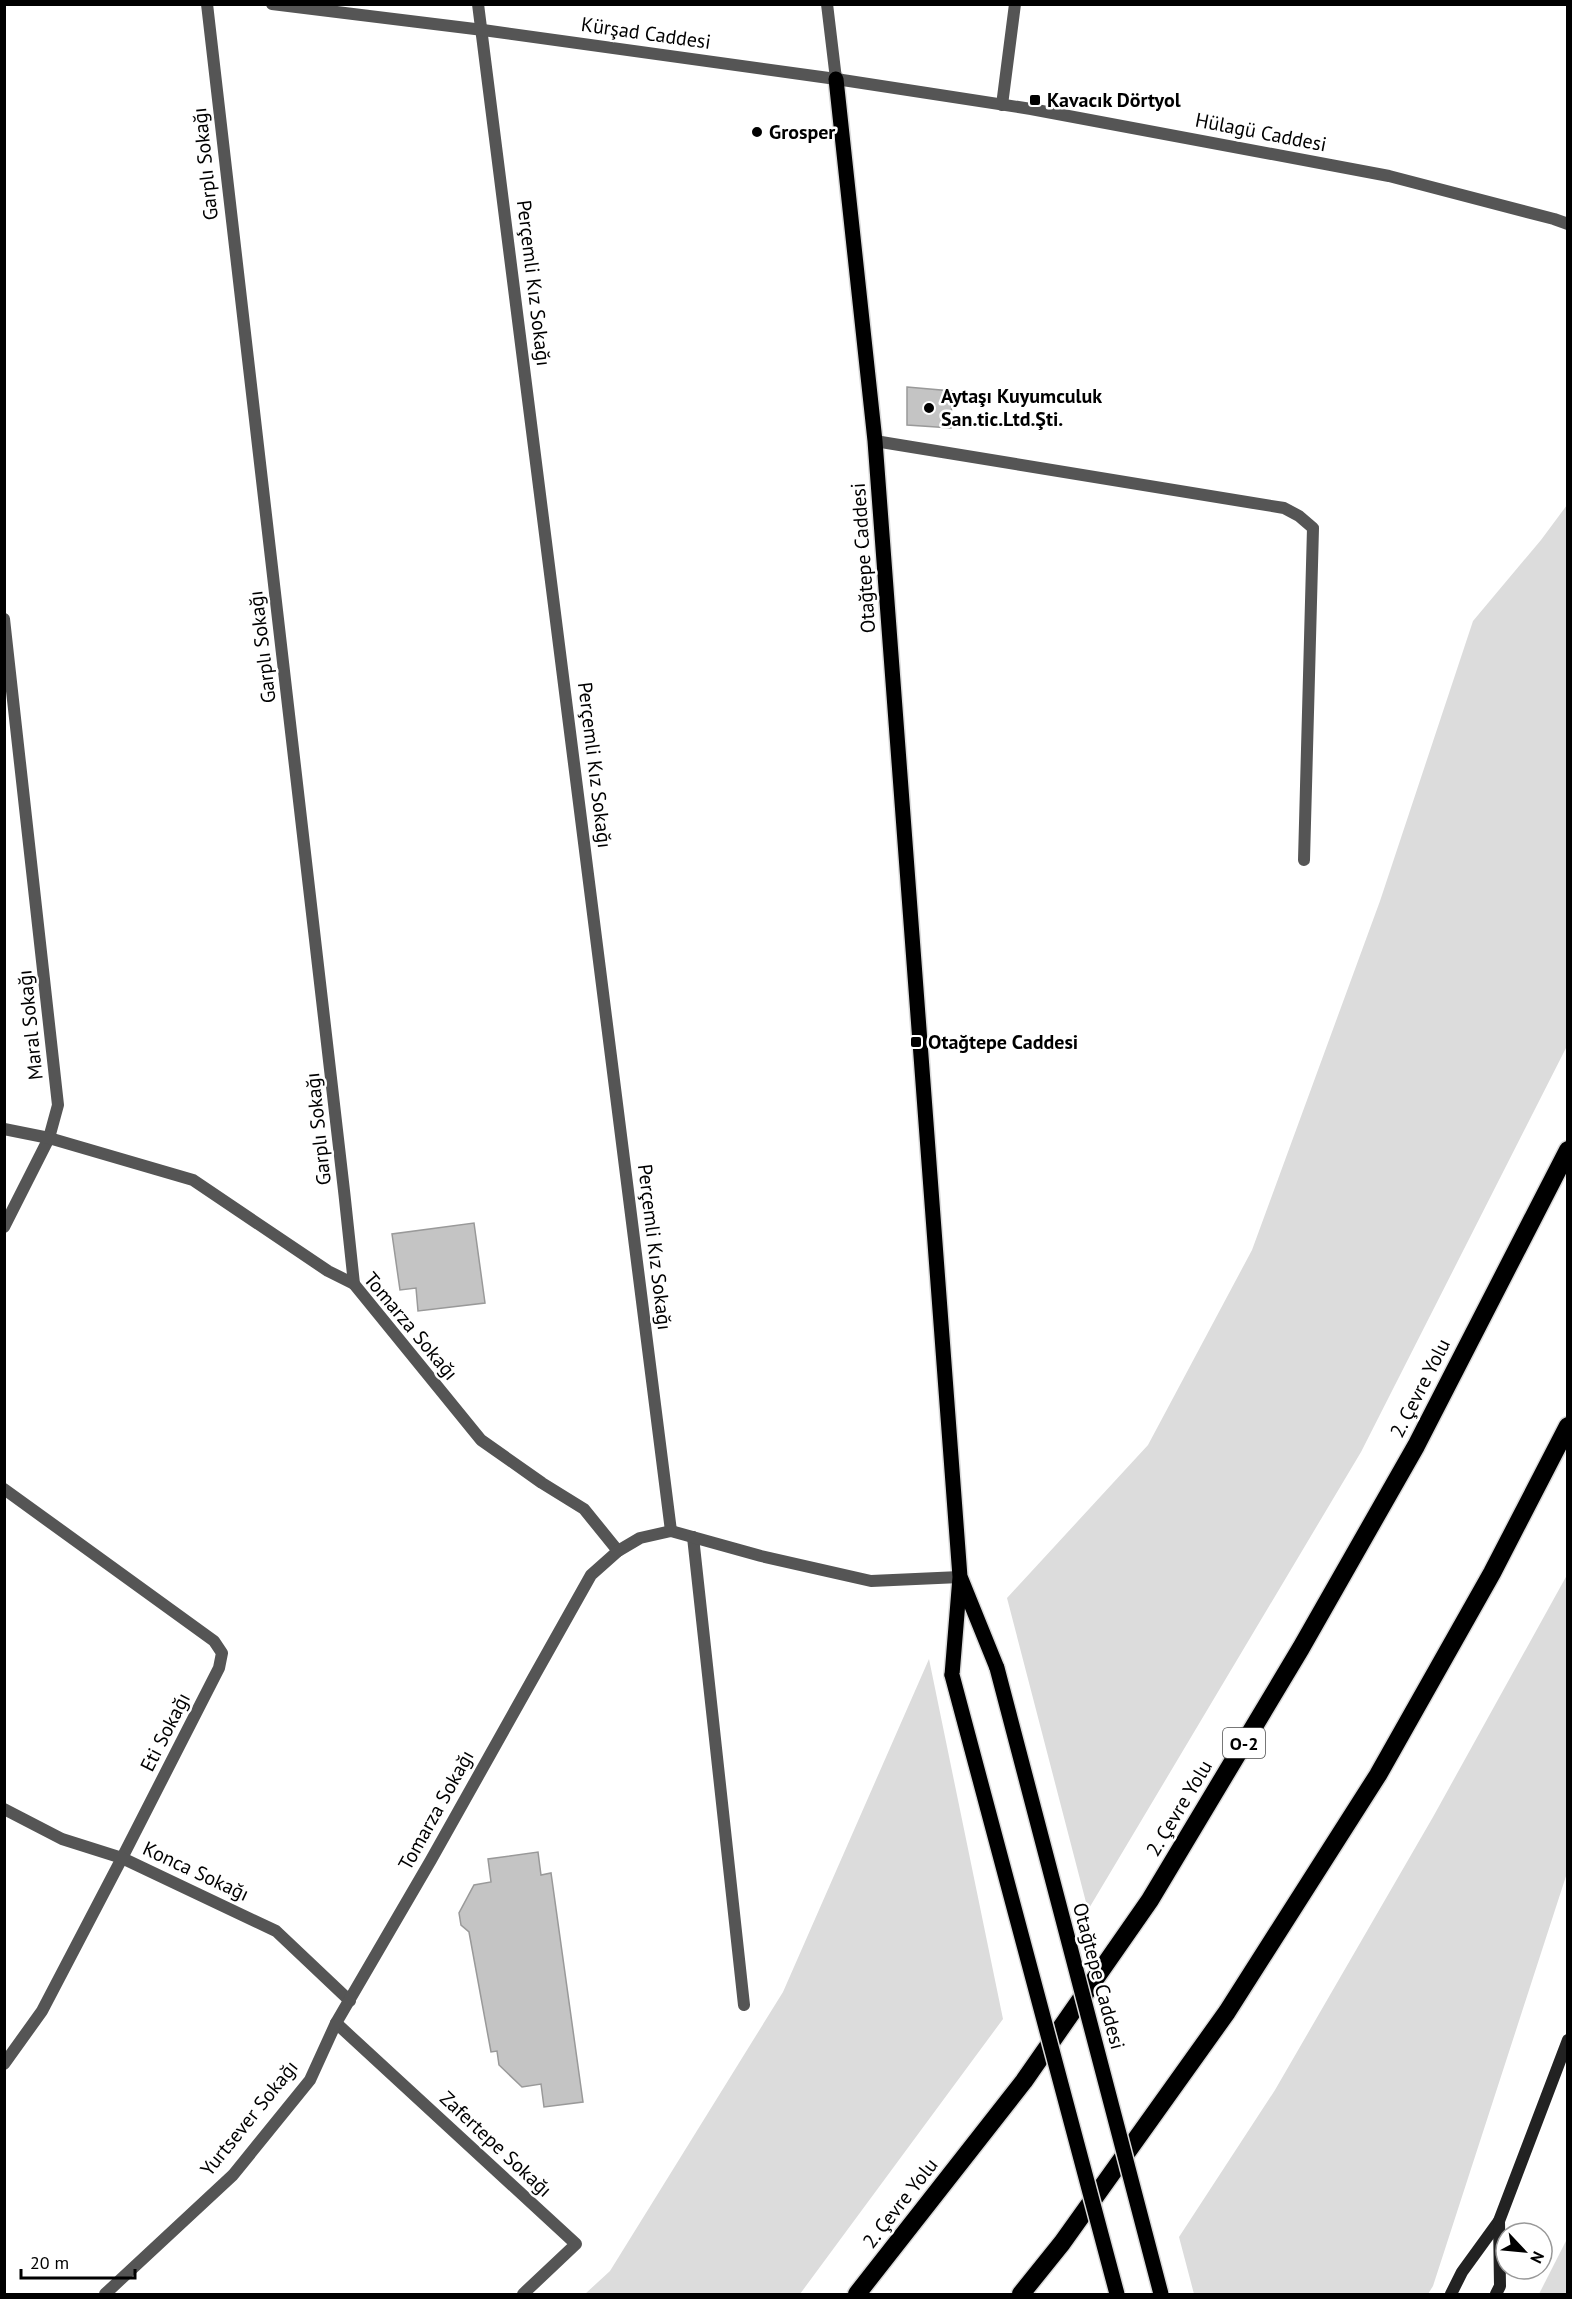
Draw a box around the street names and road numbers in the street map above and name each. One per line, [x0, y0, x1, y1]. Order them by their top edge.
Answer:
street label: Kürşad Caddesi [579, 11, 713, 55]
street label: Garplı Sokağı [186, 106, 224, 222]
street label: Hülagü Caddesi [1193, 107, 1329, 157]
street label: Perçemli Kız Sokağı [511, 198, 557, 368]
street label: Otağtepe Caddesi [845, 482, 881, 634]
street label: Garplı Sokağı [242, 589, 282, 705]
street label: Perçemli Kız Sokağı [572, 680, 618, 850]
street label: Maral Sokağı [11, 969, 49, 1081]
street label: Garplı Sokağı [299, 1071, 337, 1187]
street label: Perçemli Kız Sokağı [632, 1162, 678, 1332]
street label: Tomarza Sokağı [358, 1267, 464, 1385]
street label: 2. Çevre Yolu [1384, 1334, 1456, 1442]
street label: Eti Sokağı [134, 1688, 196, 1776]
road number: O-2 [1223, 1728, 1265, 1758]
street label: Tomarza Sokağı [392, 1745, 480, 1875]
street label: 2. Çevre Yolu [1140, 1755, 1218, 1861]
street label: Konca Sokağı [139, 1835, 253, 1907]
street label: Otağtepe Caddesi [1067, 1900, 1131, 2052]
street label: Yurtsever Sokağı [194, 2055, 304, 2181]
street label: Zafertepe Sokağı [434, 2085, 558, 2203]
street label: 2. Çevre Yolu [857, 2153, 943, 2253]

